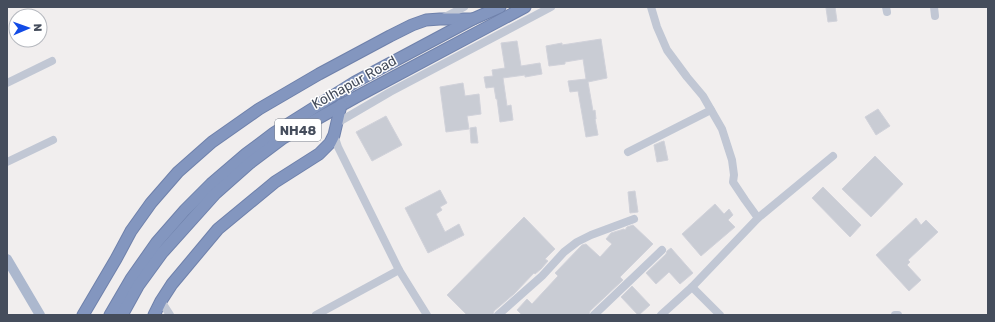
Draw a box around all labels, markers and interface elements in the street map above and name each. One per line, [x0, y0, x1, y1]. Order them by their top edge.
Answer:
north arrow [8, 8, 48, 48]
text: N [31, 23, 44, 32]
street label: Kolhapur Road [309, 52, 400, 113]
road number: NH48 [275, 119, 321, 141]

